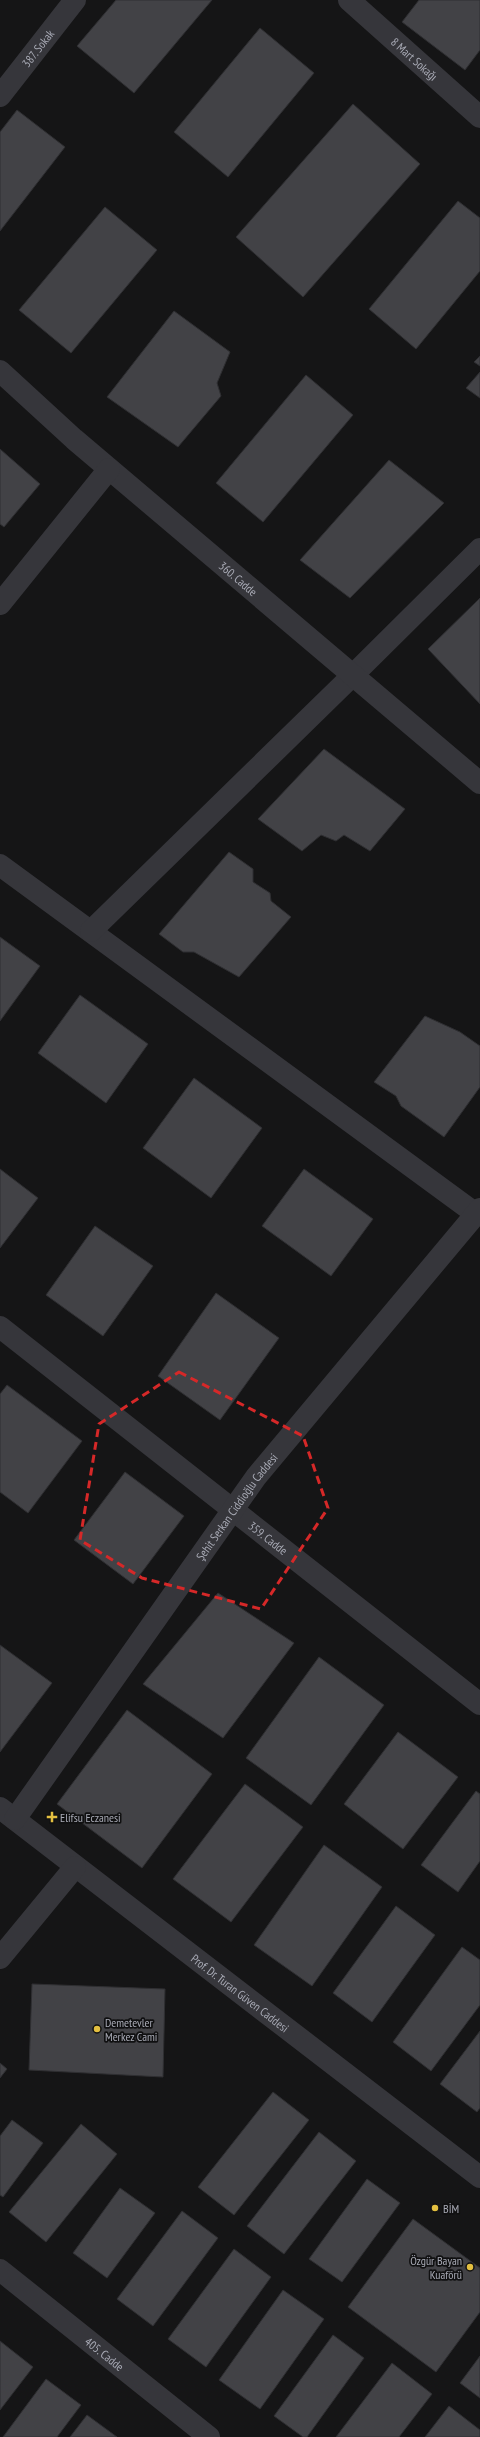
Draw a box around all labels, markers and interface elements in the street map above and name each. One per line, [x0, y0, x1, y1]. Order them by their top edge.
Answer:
street label: 387. Sokak [18, 26, 57, 70]
street label: 8 Mart Sokağı [388, 34, 441, 83]
street label: 360. Cadde [216, 558, 261, 599]
street label: Şehit Serkan Ciddioğlu Caddesi [192, 1450, 280, 1563]
street label: 359. Cadde [246, 1518, 291, 1558]
place label: Elifsu Eczanesi [60, 1810, 121, 1825]
marker: Elifsu Eczanesi [47, 1812, 57, 1822]
street label: Prof. Dr. Turan Güven Caddesi [188, 1950, 292, 2035]
place label: Demetevler Merkez Cami [105, 2015, 157, 2044]
marker: Demetevler Merkez Cami [92, 2024, 102, 2034]
place label: BİM [443, 2201, 459, 2216]
marker: BİM [430, 2203, 440, 2213]
place label: Özgür Bayan Kuaförü [410, 2253, 462, 2282]
marker: Özgür Bayan Kuaförü [465, 2262, 475, 2272]
street label: 405. Cadde [82, 2334, 127, 2374]

